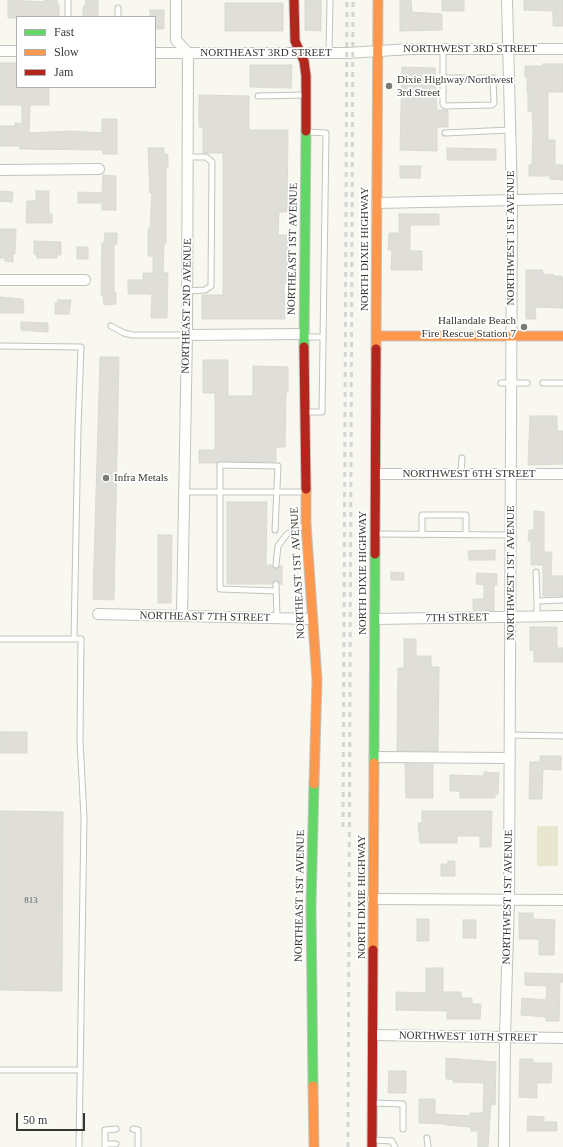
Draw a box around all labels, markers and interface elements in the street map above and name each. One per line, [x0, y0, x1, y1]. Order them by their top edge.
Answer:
legend [16, 16, 156, 88]
text: Fast [54, 25, 74, 39]
street label: NORTHWEST 3RD STREET [403, 42, 537, 56]
text: Slow [54, 45, 79, 59]
street label: NORTHEAST 3RD STREET [200, 46, 332, 60]
text: Jam [54, 65, 73, 79]
place label: Dixie Highway/Northwest 3rd Street [397, 73, 513, 99]
marker: Dixie Highway/Northwest 3rd Street [384, 81, 394, 91]
street label: NORTHWEST 1ST AVENUE [504, 171, 518, 305]
street label: NORTHEAST 1ST AVENUE [285, 183, 301, 315]
street label: NORTH DIXIE HIGHWAY [358, 187, 372, 311]
street label: NORTHEAST 2ND AVENUE [179, 238, 195, 374]
place label: Hallandale Beach Fire Rescue Station 7 [422, 314, 516, 340]
marker: Hallandale Beach Fire Rescue Station 7 [519, 322, 529, 332]
street label: NORTHWEST 6TH STREET [402, 467, 536, 481]
place label: Infra Metals [114, 471, 168, 485]
marker: Infra Metals [101, 473, 111, 483]
street label: NORTHWEST 1ST AVENUE [504, 506, 518, 640]
street label: NORTHEAST 1ST AVENUE [288, 507, 308, 639]
street label: NORTH DIXIE HIGHWAY [356, 511, 370, 635]
street label: NORTHEAST 7TH STREET [140, 609, 270, 625]
street label: 7TH STREET [425, 611, 489, 625]
street label: NORTHWEST 1ST AVENUE [500, 829, 516, 965]
street label: NORTHEAST 1ST AVENUE [292, 830, 308, 962]
street label: NORTH DIXIE HIGHWAY [355, 835, 369, 959]
house number: 813 [24, 896, 38, 906]
street label: NORTHWEST 10TH STREET [399, 1029, 537, 1045]
scale bar [18, 1105, 87, 1131]
text: 50 m [23, 1113, 47, 1127]

